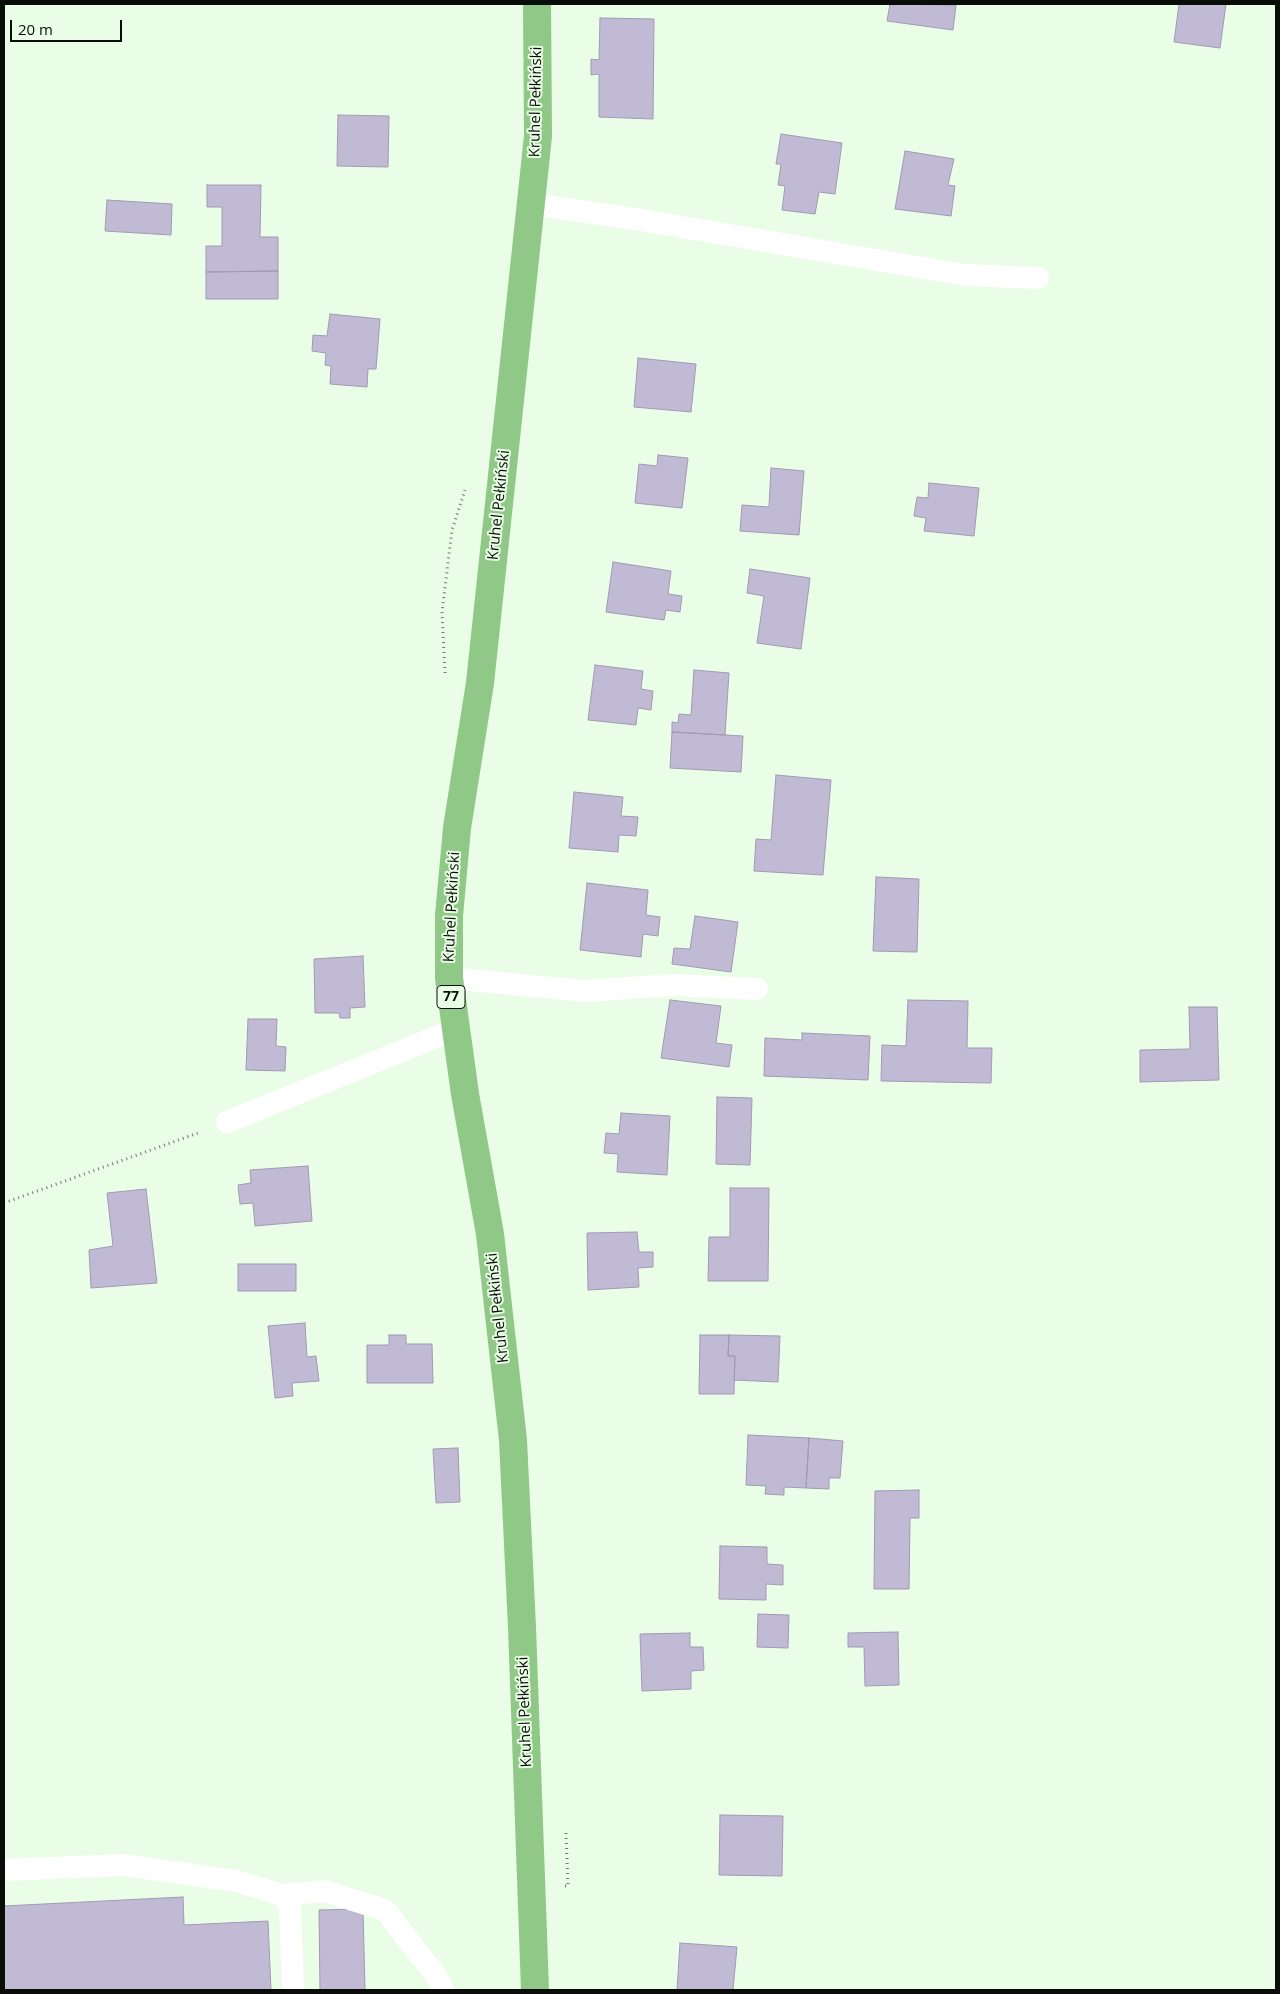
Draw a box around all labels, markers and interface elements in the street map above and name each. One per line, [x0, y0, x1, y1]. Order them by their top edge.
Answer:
scale bar [12, 10, 125, 42]
text: 20 m [18, 19, 53, 39]
street label: Kruhel Pełkiński [526, 46, 546, 158]
street label: Kruhel Pełkiński [484, 449, 514, 561]
street label: Kruhel Pełkiński [440, 851, 464, 963]
road number: 77 [437, 986, 465, 1009]
street label: Kruhel Pełkiński [483, 1252, 513, 1364]
street label: Kruhel Pełkiński [514, 1656, 536, 1768]

